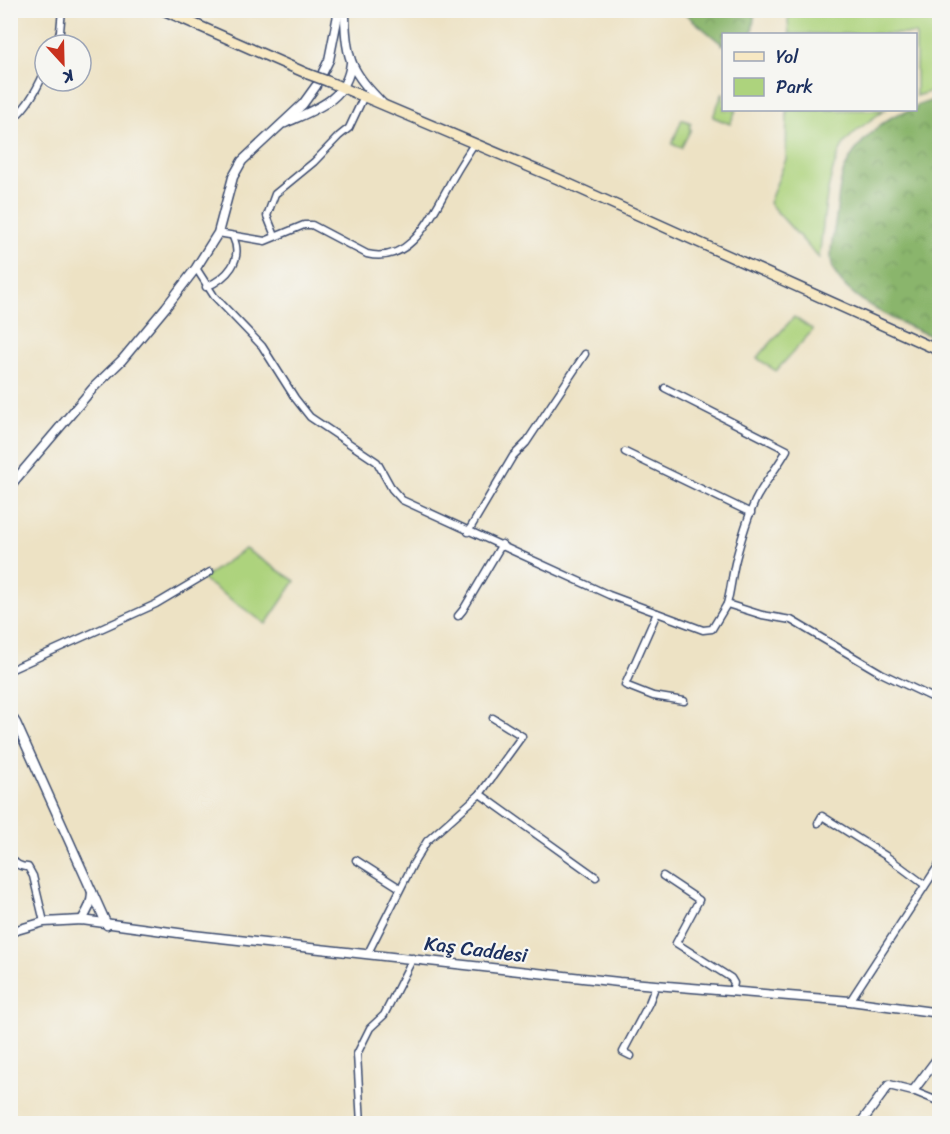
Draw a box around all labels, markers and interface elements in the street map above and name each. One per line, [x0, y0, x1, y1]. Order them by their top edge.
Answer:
north arrow [33, 33, 93, 93]
legend [722, 33, 917, 111]
text: Yol [776, 41, 799, 73]
text: K [57, 61, 79, 92]
text: Park [776, 71, 813, 103]
street label: Kaş Caddesi [422, 926, 531, 973]

